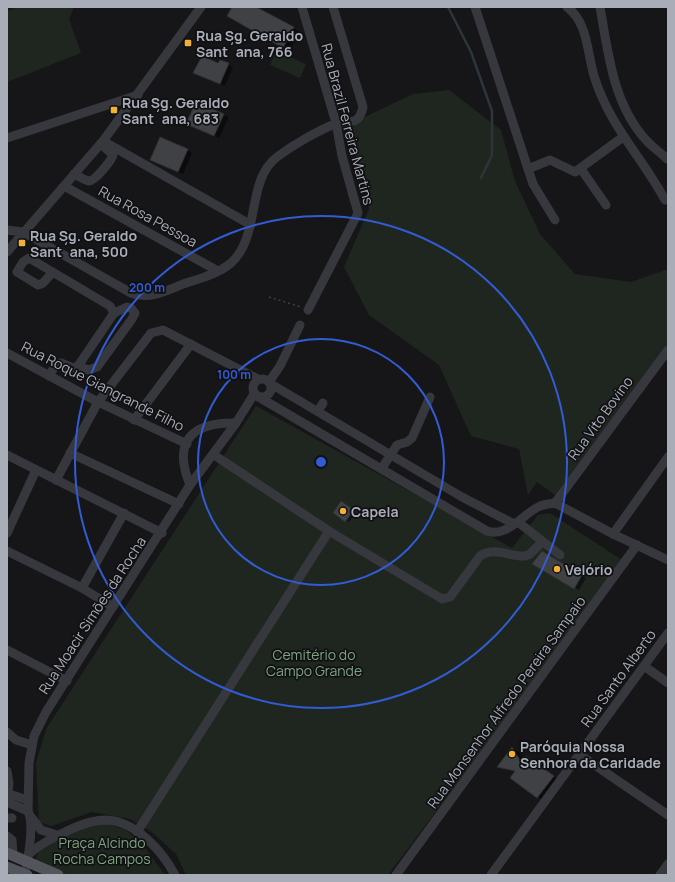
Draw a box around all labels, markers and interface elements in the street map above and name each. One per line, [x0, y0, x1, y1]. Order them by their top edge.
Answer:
place label: Rua Sg. Geraldo Sant´ana, 766 [196, 26, 303, 61]
marker: Rua Sg. Geraldo Sant´ana, 766 [183, 38, 193, 48]
street label: Rua Brazil Ferreira Martins [317, 41, 379, 207]
place label: Rua Sg. Geraldo Sant´ana, 683 [122, 93, 229, 128]
marker: Rua Sg. Geraldo Sant´ana, 683 [109, 105, 119, 115]
street label: Rua Rosa Pessoa [95, 181, 201, 251]
place label: Rua Sg. Geraldo Sant´ana, 500 [30, 226, 137, 261]
marker: Rua Sg. Geraldo Sant´ana, 500 [17, 238, 27, 248]
text: 200 m [129, 279, 165, 296]
street label: Rua Roque Giangrande Filho [18, 337, 188, 435]
text: 100 m [217, 366, 251, 383]
street label: Rua Vito Bovino [563, 372, 637, 464]
centre of rings [314, 455, 328, 469]
place label: Capela [351, 502, 398, 521]
marker: Capela [338, 506, 348, 516]
street label: Rua Moacir Simões da Rocha [34, 533, 150, 697]
place label: Velório [565, 560, 613, 579]
marker: Velório [552, 564, 562, 574]
street label: Rua Monsenhor Alfredo Pereira Sampaio [423, 592, 589, 812]
street label: Rua Santo Alberto [576, 625, 660, 731]
park label: Cemitério do Campo Grande [266, 645, 362, 680]
place label: Paróquia Nossa Senhora da Caridade [520, 737, 661, 772]
marker: Paróquia Nossa Senhora da Caridade [507, 749, 517, 759]
park label: Praça Alcindo Rocha Campos [53, 833, 151, 868]

